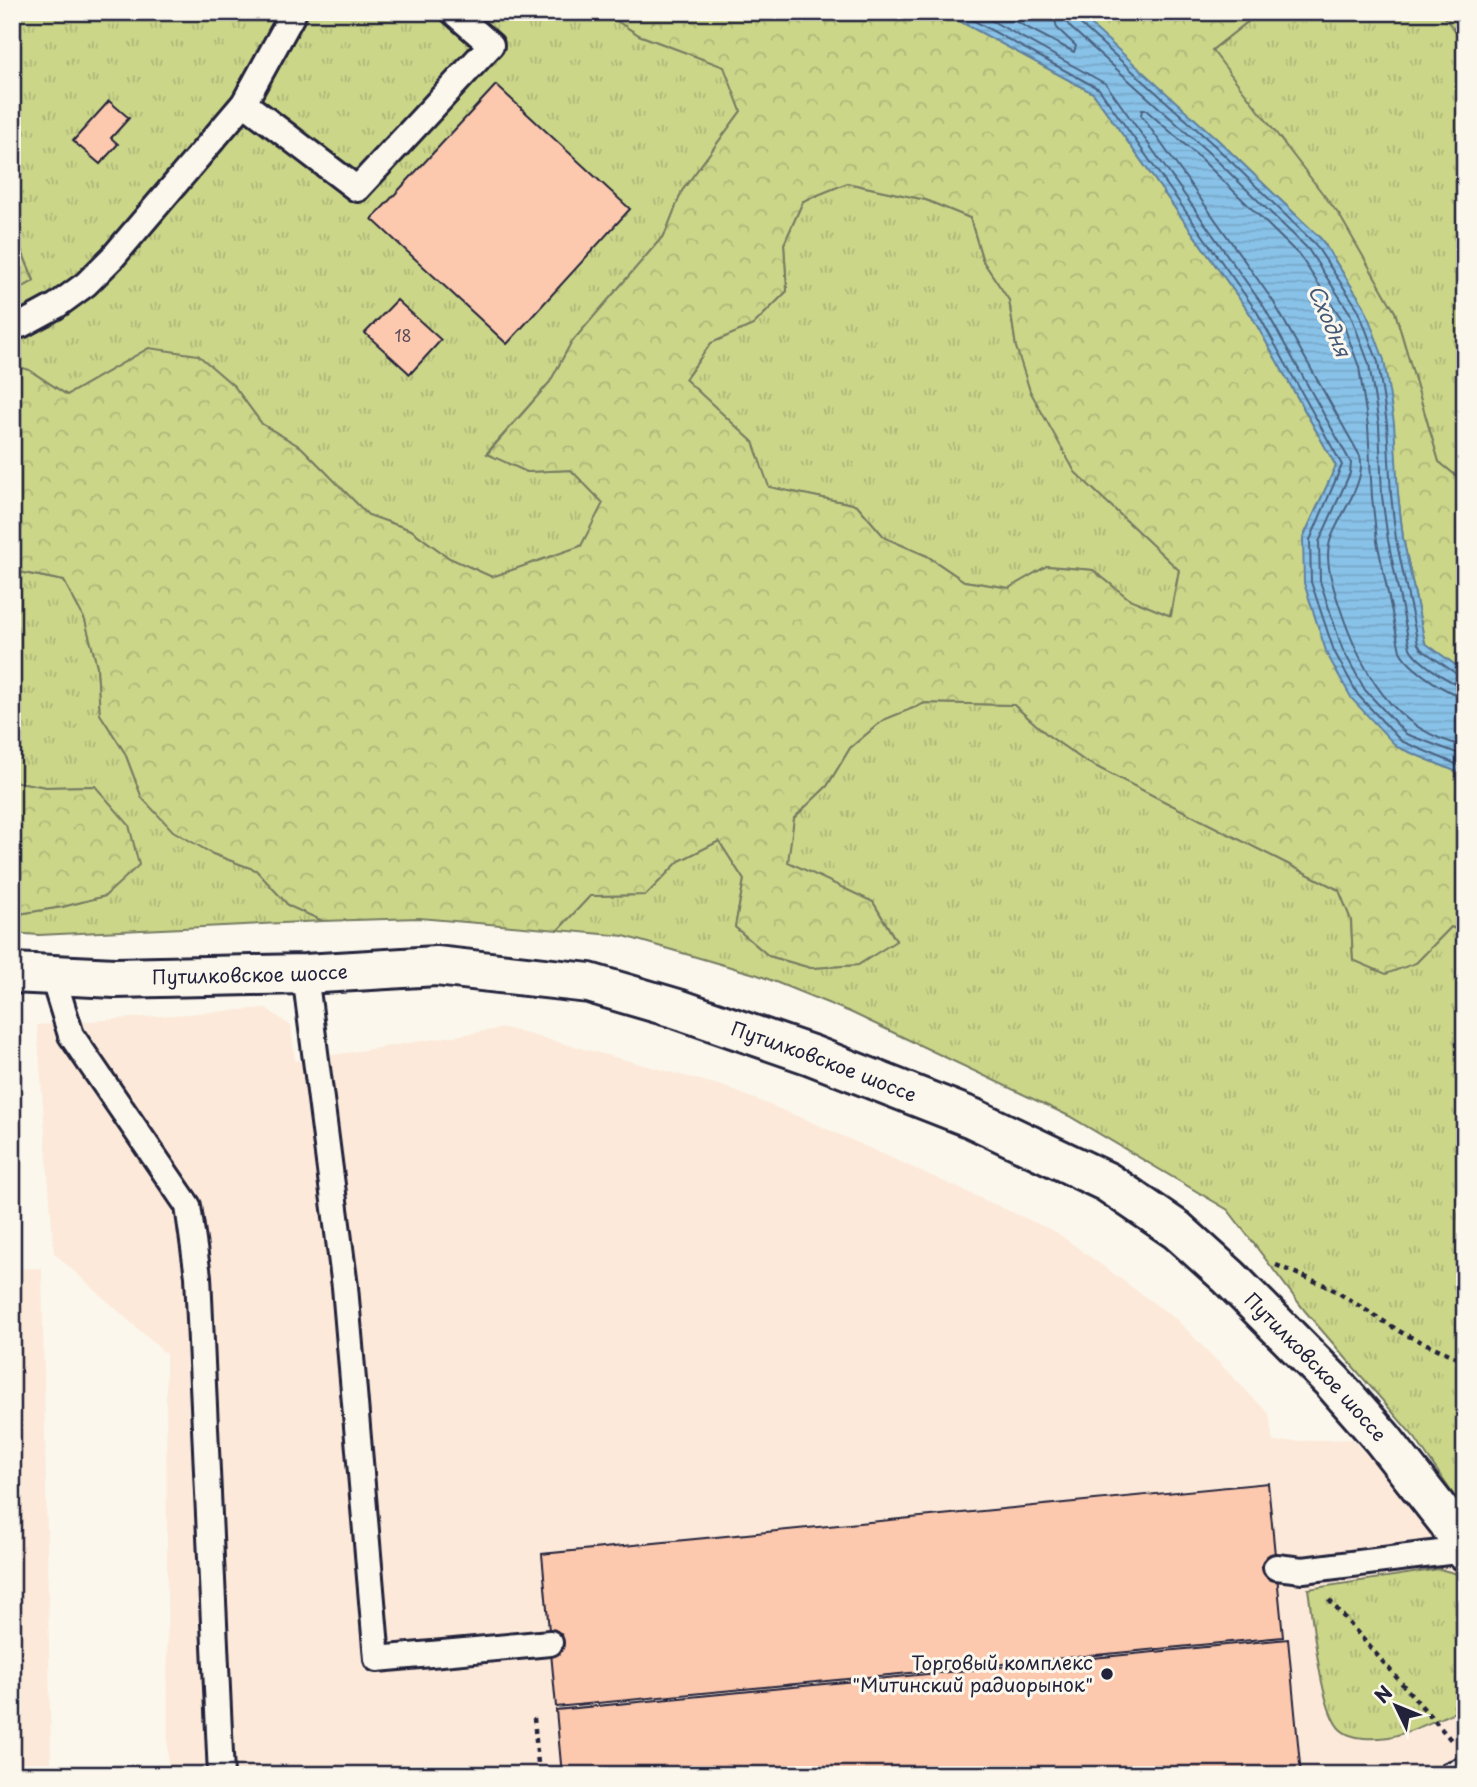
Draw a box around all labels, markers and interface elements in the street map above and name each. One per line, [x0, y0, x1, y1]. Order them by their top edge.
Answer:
water label: Сходня [1301, 279, 1361, 363]
house number: 18 [394, 323, 412, 347]
street label: Путилковское шоссе [152, 956, 348, 990]
street label: Путилковское шоссе [728, 1013, 921, 1108]
street label: Путилковское шоссе [1239, 1286, 1394, 1447]
place label: Торговый комплекс "Митинский радиорынок" [852, 1648, 1093, 1698]
marker: Торговый комплекс "Митинский радиорынок" [1099, 1666, 1115, 1682]
north arrow [1362, 1672, 1432, 1742]
text: N [1367, 1679, 1398, 1709]

